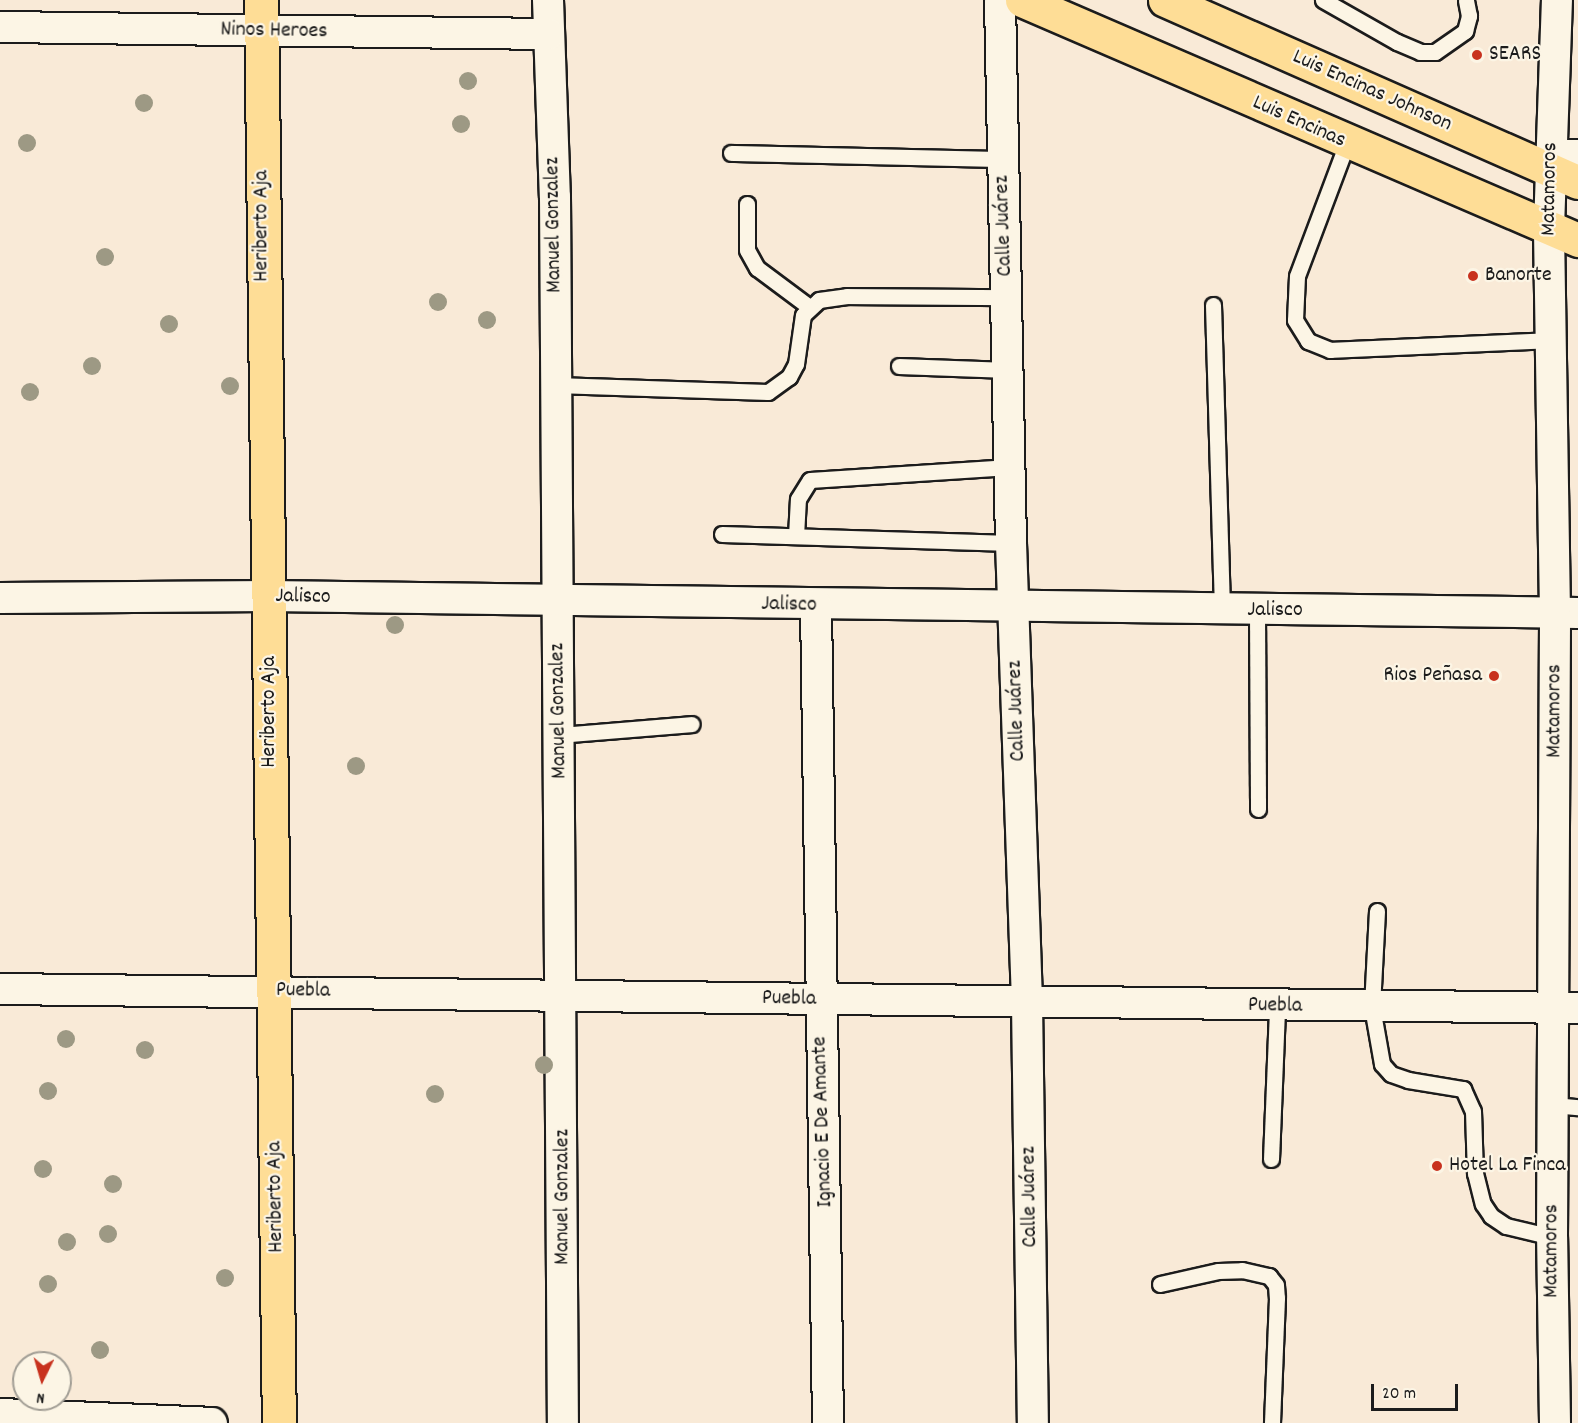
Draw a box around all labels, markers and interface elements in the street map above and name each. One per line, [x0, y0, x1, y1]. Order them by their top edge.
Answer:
street label: Ninos Heroes [220, 17, 328, 45]
place label: SEARS [1489, 42, 1541, 68]
street label: Luis Encinas Johnson [1288, 44, 1456, 138]
marker: SEARS [1470, 48, 1484, 62]
street label: Luis Encinas [1248, 90, 1350, 154]
street label: Matamoros [1536, 142, 1564, 236]
street label: Manuel Gonzalez [540, 157, 568, 293]
street label: Heriberto Aja [249, 170, 275, 282]
street label: Calle Juárez [989, 175, 1019, 277]
place label: Banorte [1485, 263, 1552, 289]
marker: Banorte [1466, 269, 1480, 283]
street label: Jalisco [275, 583, 331, 611]
street label: Jalisco [761, 591, 817, 619]
street label: Jalisco [1247, 598, 1303, 624]
street label: Manuel Gonzalez [545, 643, 573, 779]
street label: Heriberto Aja [257, 656, 283, 768]
street label: Calle Juárez [1002, 660, 1032, 762]
place label: Rios Peñasa [1383, 663, 1482, 689]
street label: Matamoros [1542, 664, 1568, 758]
marker: Rios Peñasa [1487, 669, 1501, 683]
street label: Puebla [276, 977, 330, 1005]
street label: Puebla [762, 985, 816, 1013]
street label: Puebla [1248, 992, 1302, 1020]
street label: Ignacio E De Amante [807, 1036, 839, 1208]
street label: Manuel Gonzalez [550, 1129, 576, 1265]
street label: Heriberto Aja [262, 1141, 290, 1253]
street label: Calle Juárez [1016, 1146, 1044, 1248]
place label: Hotel La Finca [1449, 1153, 1566, 1179]
marker: Hotel La Finca [1430, 1159, 1444, 1173]
street label: Matamoros [1539, 1204, 1565, 1298]
north arrow [12, 1351, 72, 1411]
scale bar [1374, 1372, 1461, 1410]
text: 20 m [1382, 1382, 1416, 1407]
text: N [36, 1386, 46, 1409]

